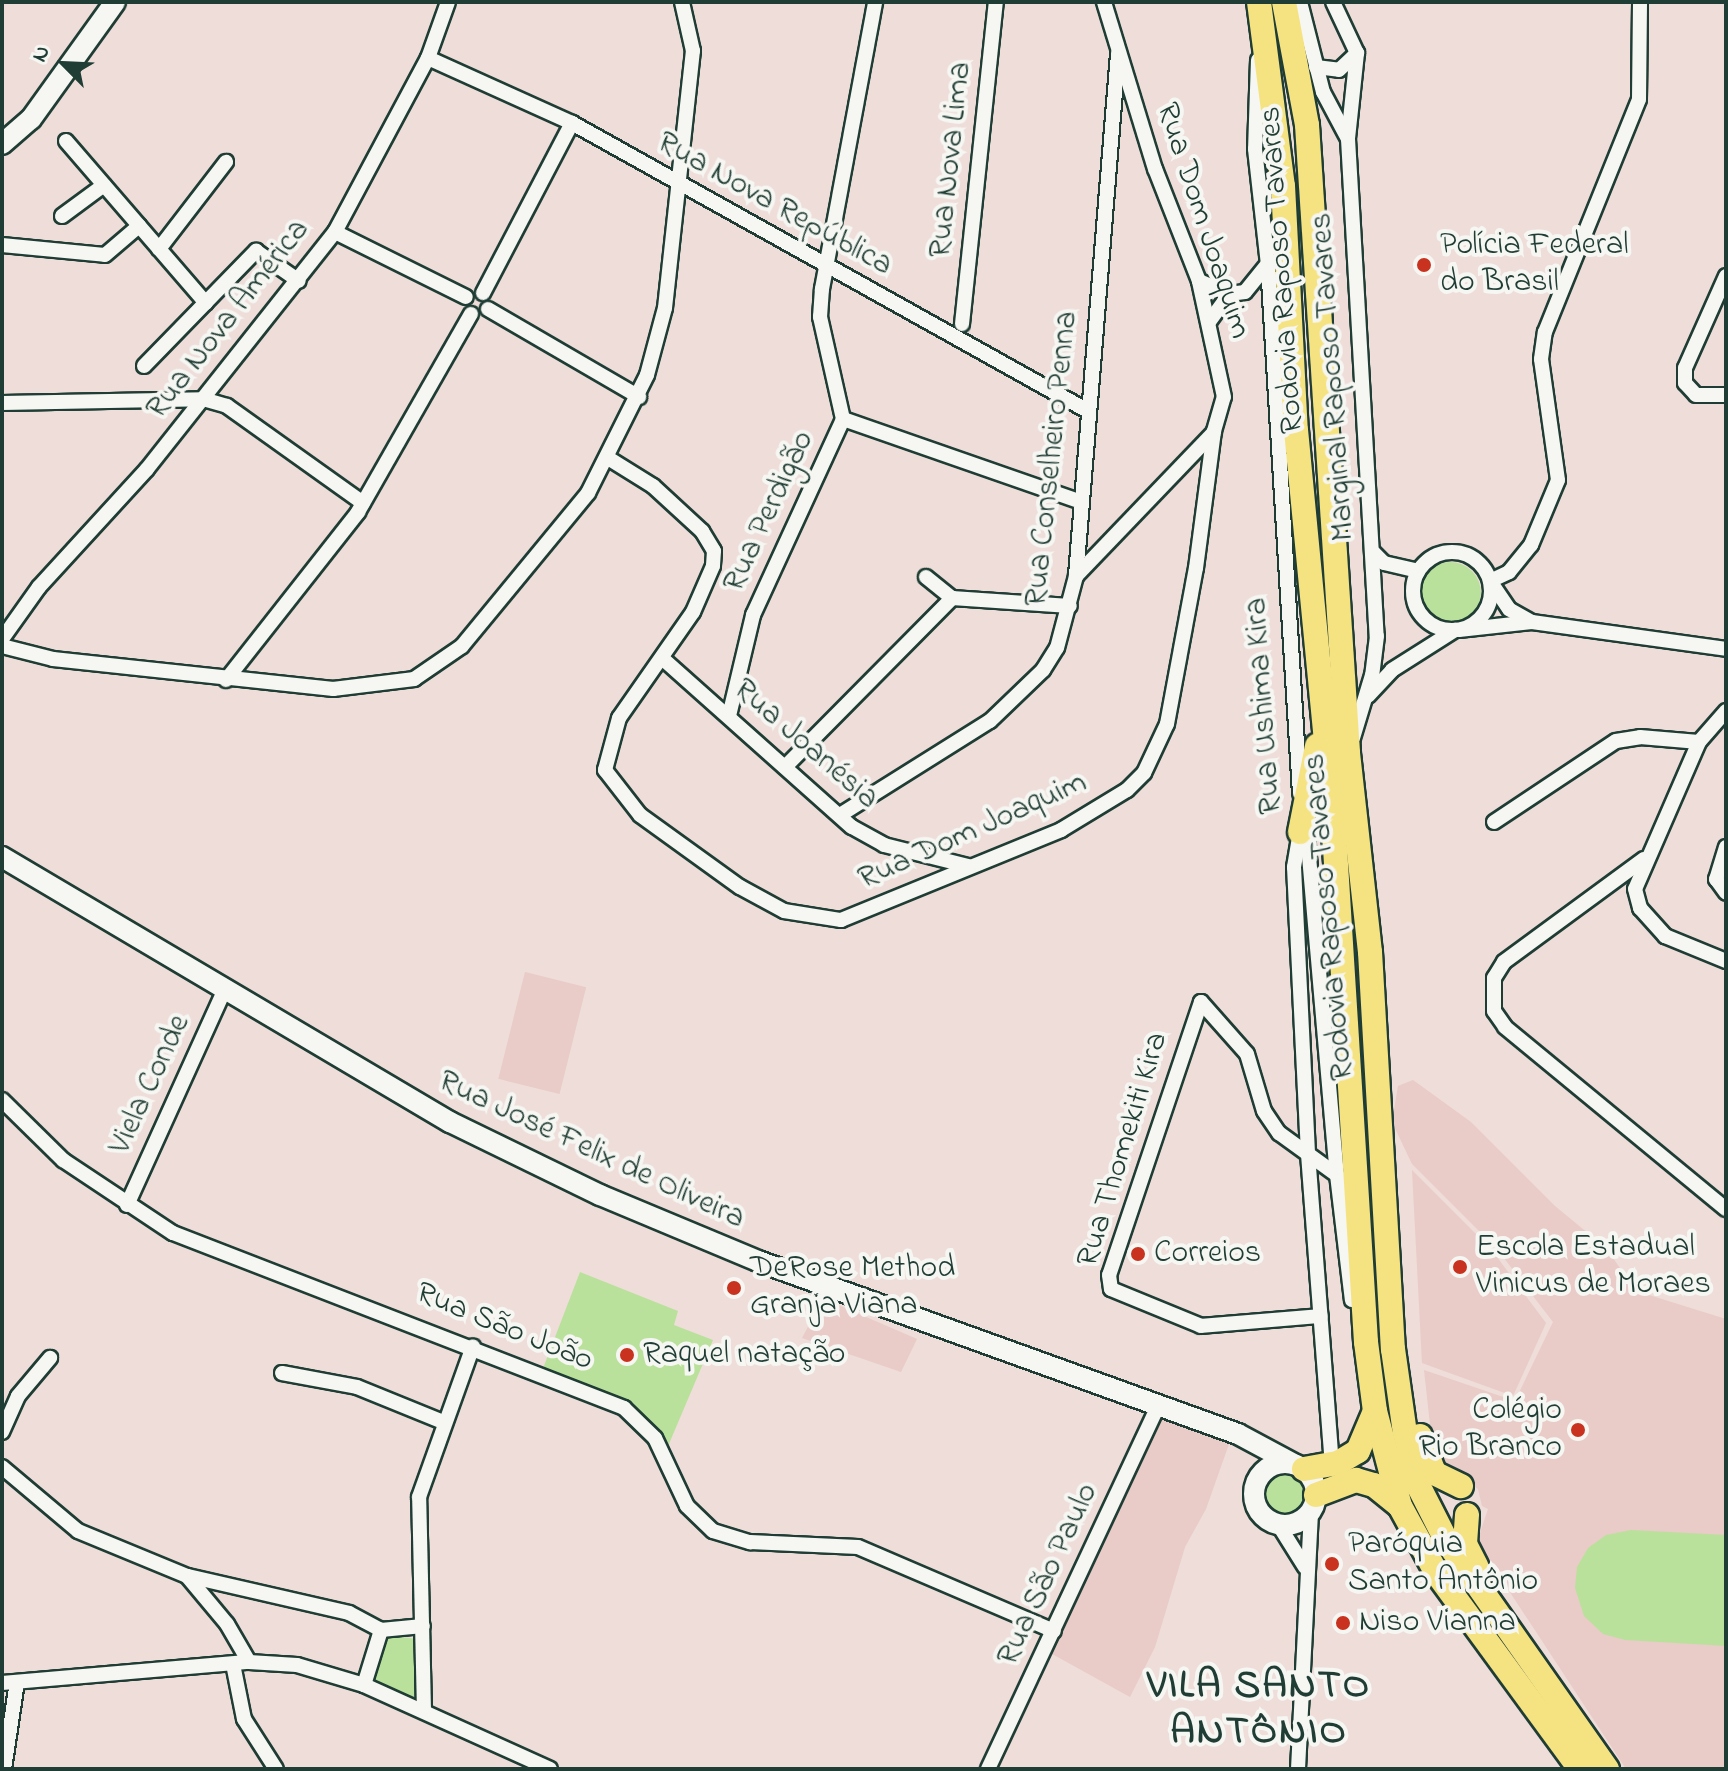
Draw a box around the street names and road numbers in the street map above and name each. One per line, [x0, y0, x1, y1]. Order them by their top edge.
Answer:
street label: Rua Nova Lima [923, 60, 981, 260]
street label: Rua Dom Joaquim [1146, 98, 1258, 344]
street label: Rodovia Raposo Tavares [1252, 105, 1314, 435]
street label: Rua Nova República [650, 124, 898, 286]
street label: Rua Nova América [139, 212, 319, 428]
street label: Marginal Raposo Tavares [1303, 212, 1365, 542]
street label: Rua Conselheiro Penna [1018, 309, 1088, 609]
street label: Rua Perdigão [716, 425, 824, 599]
street label: Rua Ushima Kira [1238, 596, 1292, 816]
street label: Rua Joanésia [724, 671, 886, 819]
street label: Rodovia Raposo Tavares [1297, 752, 1363, 1082]
street label: Rua Dom Joaquim [853, 764, 1093, 900]
street label: Viela Conde [102, 1009, 200, 1161]
street label: Rua Thomekiti Kira [1070, 1028, 1178, 1272]
street label: Rua José Felix de Oliveira [432, 1063, 750, 1239]
street label: Rua São João [410, 1275, 598, 1381]
street label: Rua São Paulo [990, 1478, 1108, 1672]

